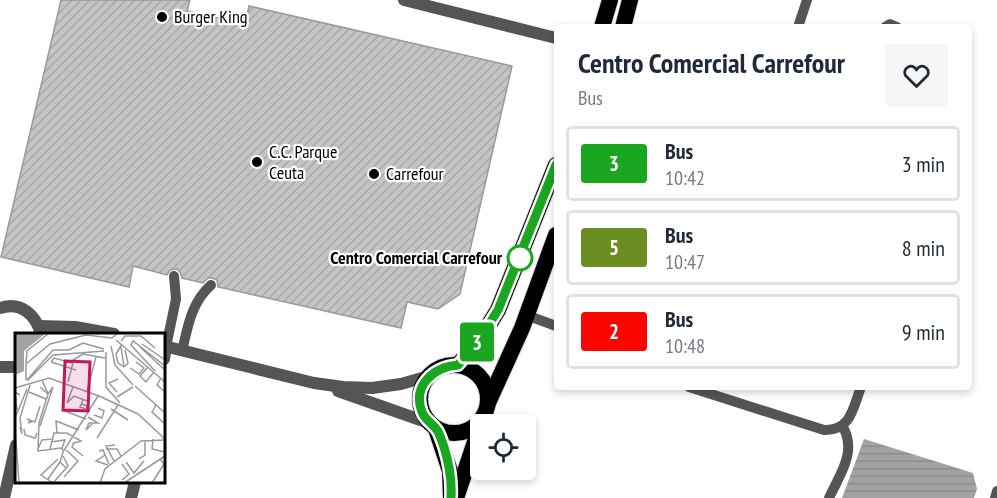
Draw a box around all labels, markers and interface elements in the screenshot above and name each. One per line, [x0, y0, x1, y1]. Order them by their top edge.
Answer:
place label: Burger King [174, 5, 248, 28]
marker: Burger King [155, 10, 169, 24]
text: Centro Comercial Carrefour [578, 44, 845, 81]
button: heart [885, 44, 948, 107]
text: Bus [578, 85, 603, 111]
text: Bus [665, 137, 693, 165]
place label: C.C. Parque Ceuta [269, 140, 337, 184]
text: 3 [609, 150, 619, 177]
text: 3 min [902, 150, 945, 178]
marker: C.C. Parque Ceuta [250, 155, 264, 169]
place label: Carrefour [386, 162, 444, 185]
text: 10:42 [665, 165, 705, 191]
marker: Carrefour [367, 167, 381, 181]
text: Bus [665, 221, 693, 249]
text: 5 [609, 234, 619, 261]
text: 8 min [902, 234, 945, 262]
marker: Centro Comercial Carrefour [507, 245, 533, 271]
place label: Centro Comercial Carrefour [330, 246, 503, 269]
text: 10:47 [665, 249, 705, 275]
text: Bus [665, 305, 693, 333]
text: 2 [609, 318, 619, 345]
text: 9 min [902, 318, 945, 346]
line badge: 3 [458, 322, 496, 362]
text: 3 [472, 329, 482, 356]
inset map [15, 333, 165, 483]
text: 10:48 [665, 333, 705, 359]
map controls [470, 414, 536, 480]
button: locate [470, 414, 536, 480]

